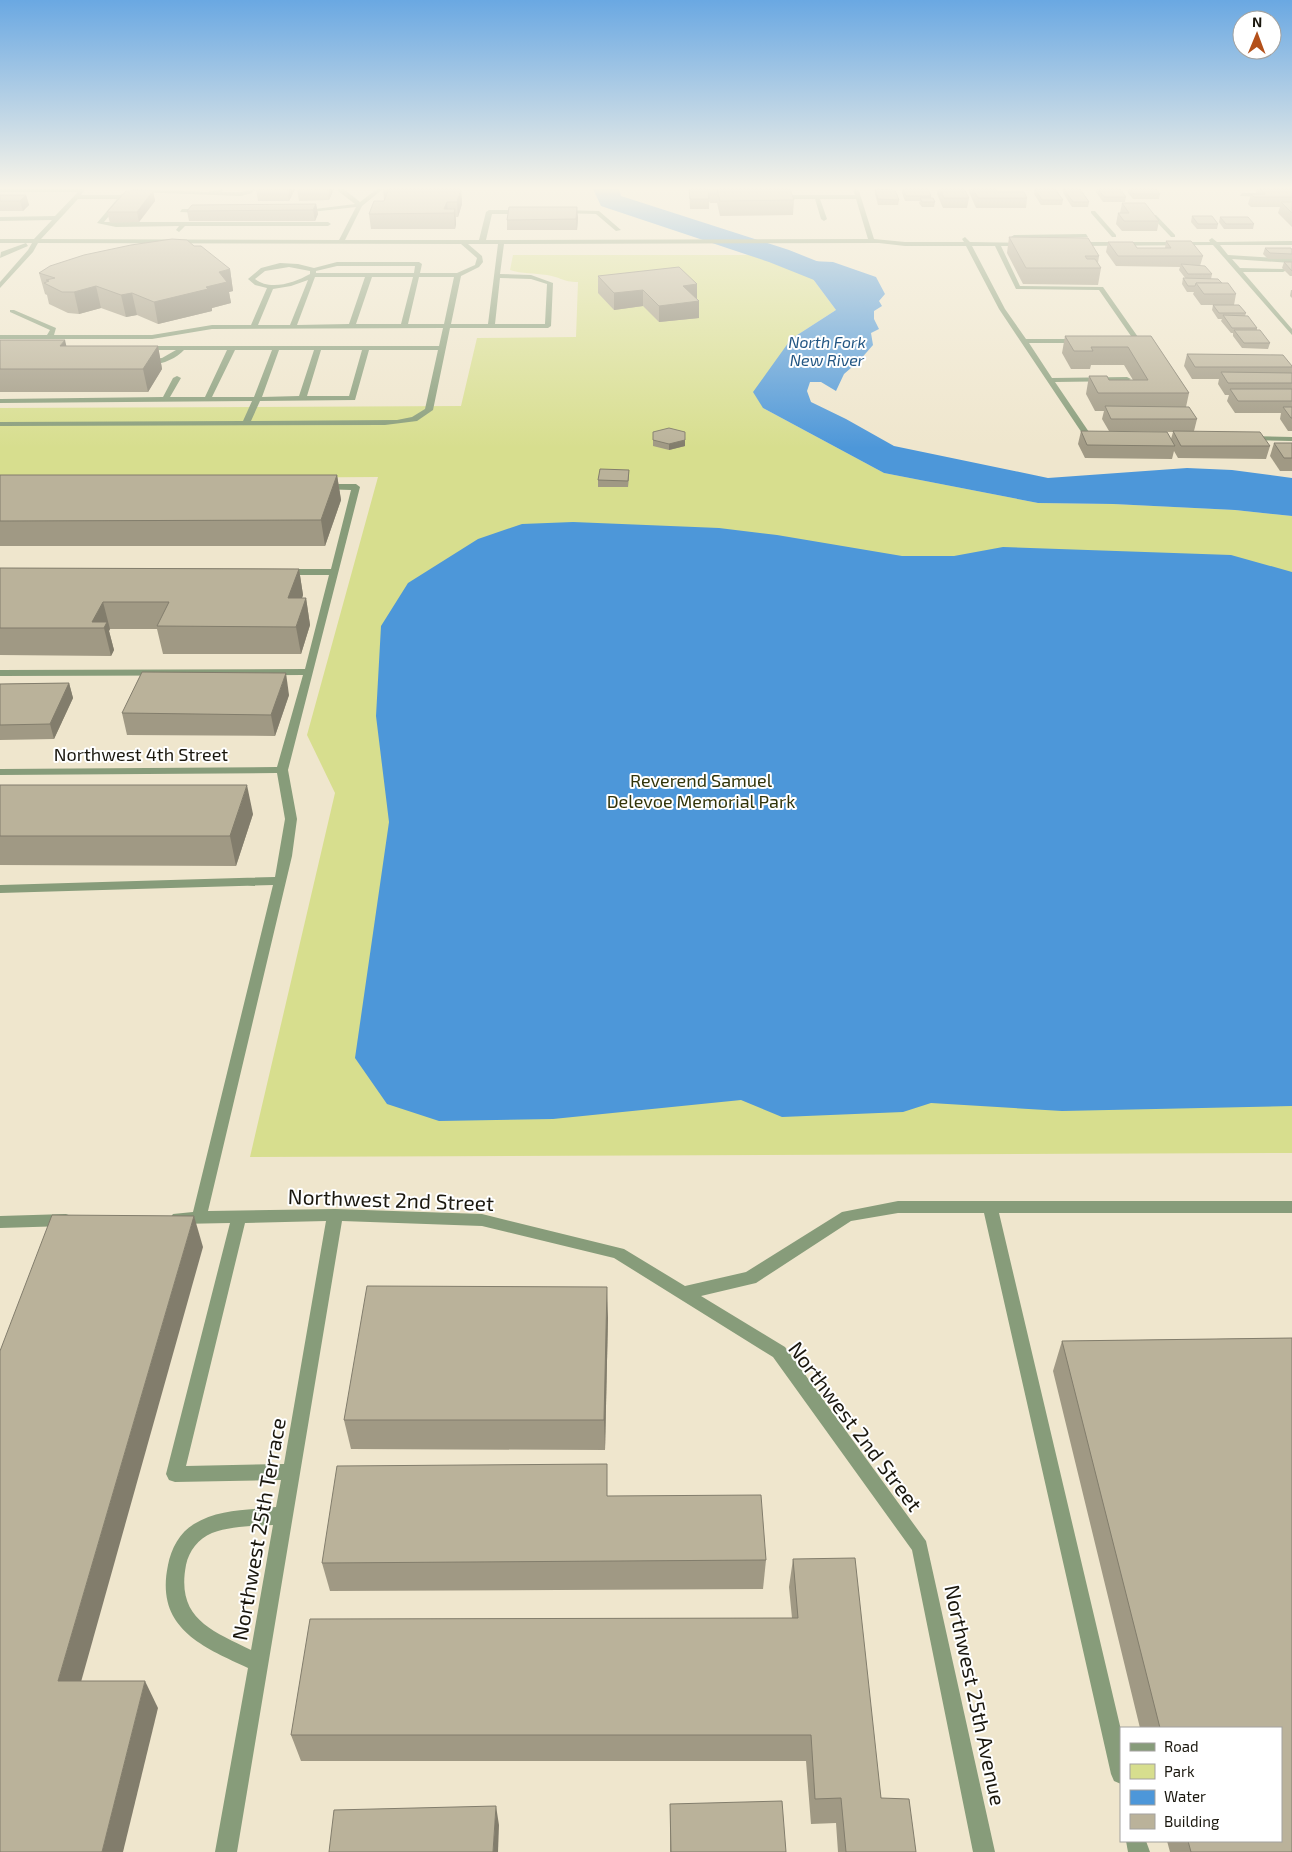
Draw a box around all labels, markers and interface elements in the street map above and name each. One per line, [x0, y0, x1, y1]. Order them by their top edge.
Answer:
north arrow [1232, 10, 1282, 60]
text: N [1252, 13, 1262, 30]
water label: North Fork New River [788, 332, 866, 369]
street label: Northwest 4th Street [54, 743, 228, 765]
park label: Reverend Samuel Delevoe Memorial Park [607, 769, 795, 812]
street label: Northwest 2nd Street [287, 1183, 495, 1215]
street label: Northwest 2nd Street [784, 1336, 928, 1516]
street label: Northwest 25th Terrace [226, 1416, 290, 1642]
street label: Northwest 25th Avenue [940, 1582, 1012, 1808]
legend [1120, 1727, 1282, 1842]
text: Road [1164, 1737, 1199, 1755]
text: Park [1164, 1762, 1195, 1780]
text: Water [1164, 1787, 1206, 1805]
text: Building [1164, 1812, 1220, 1830]

